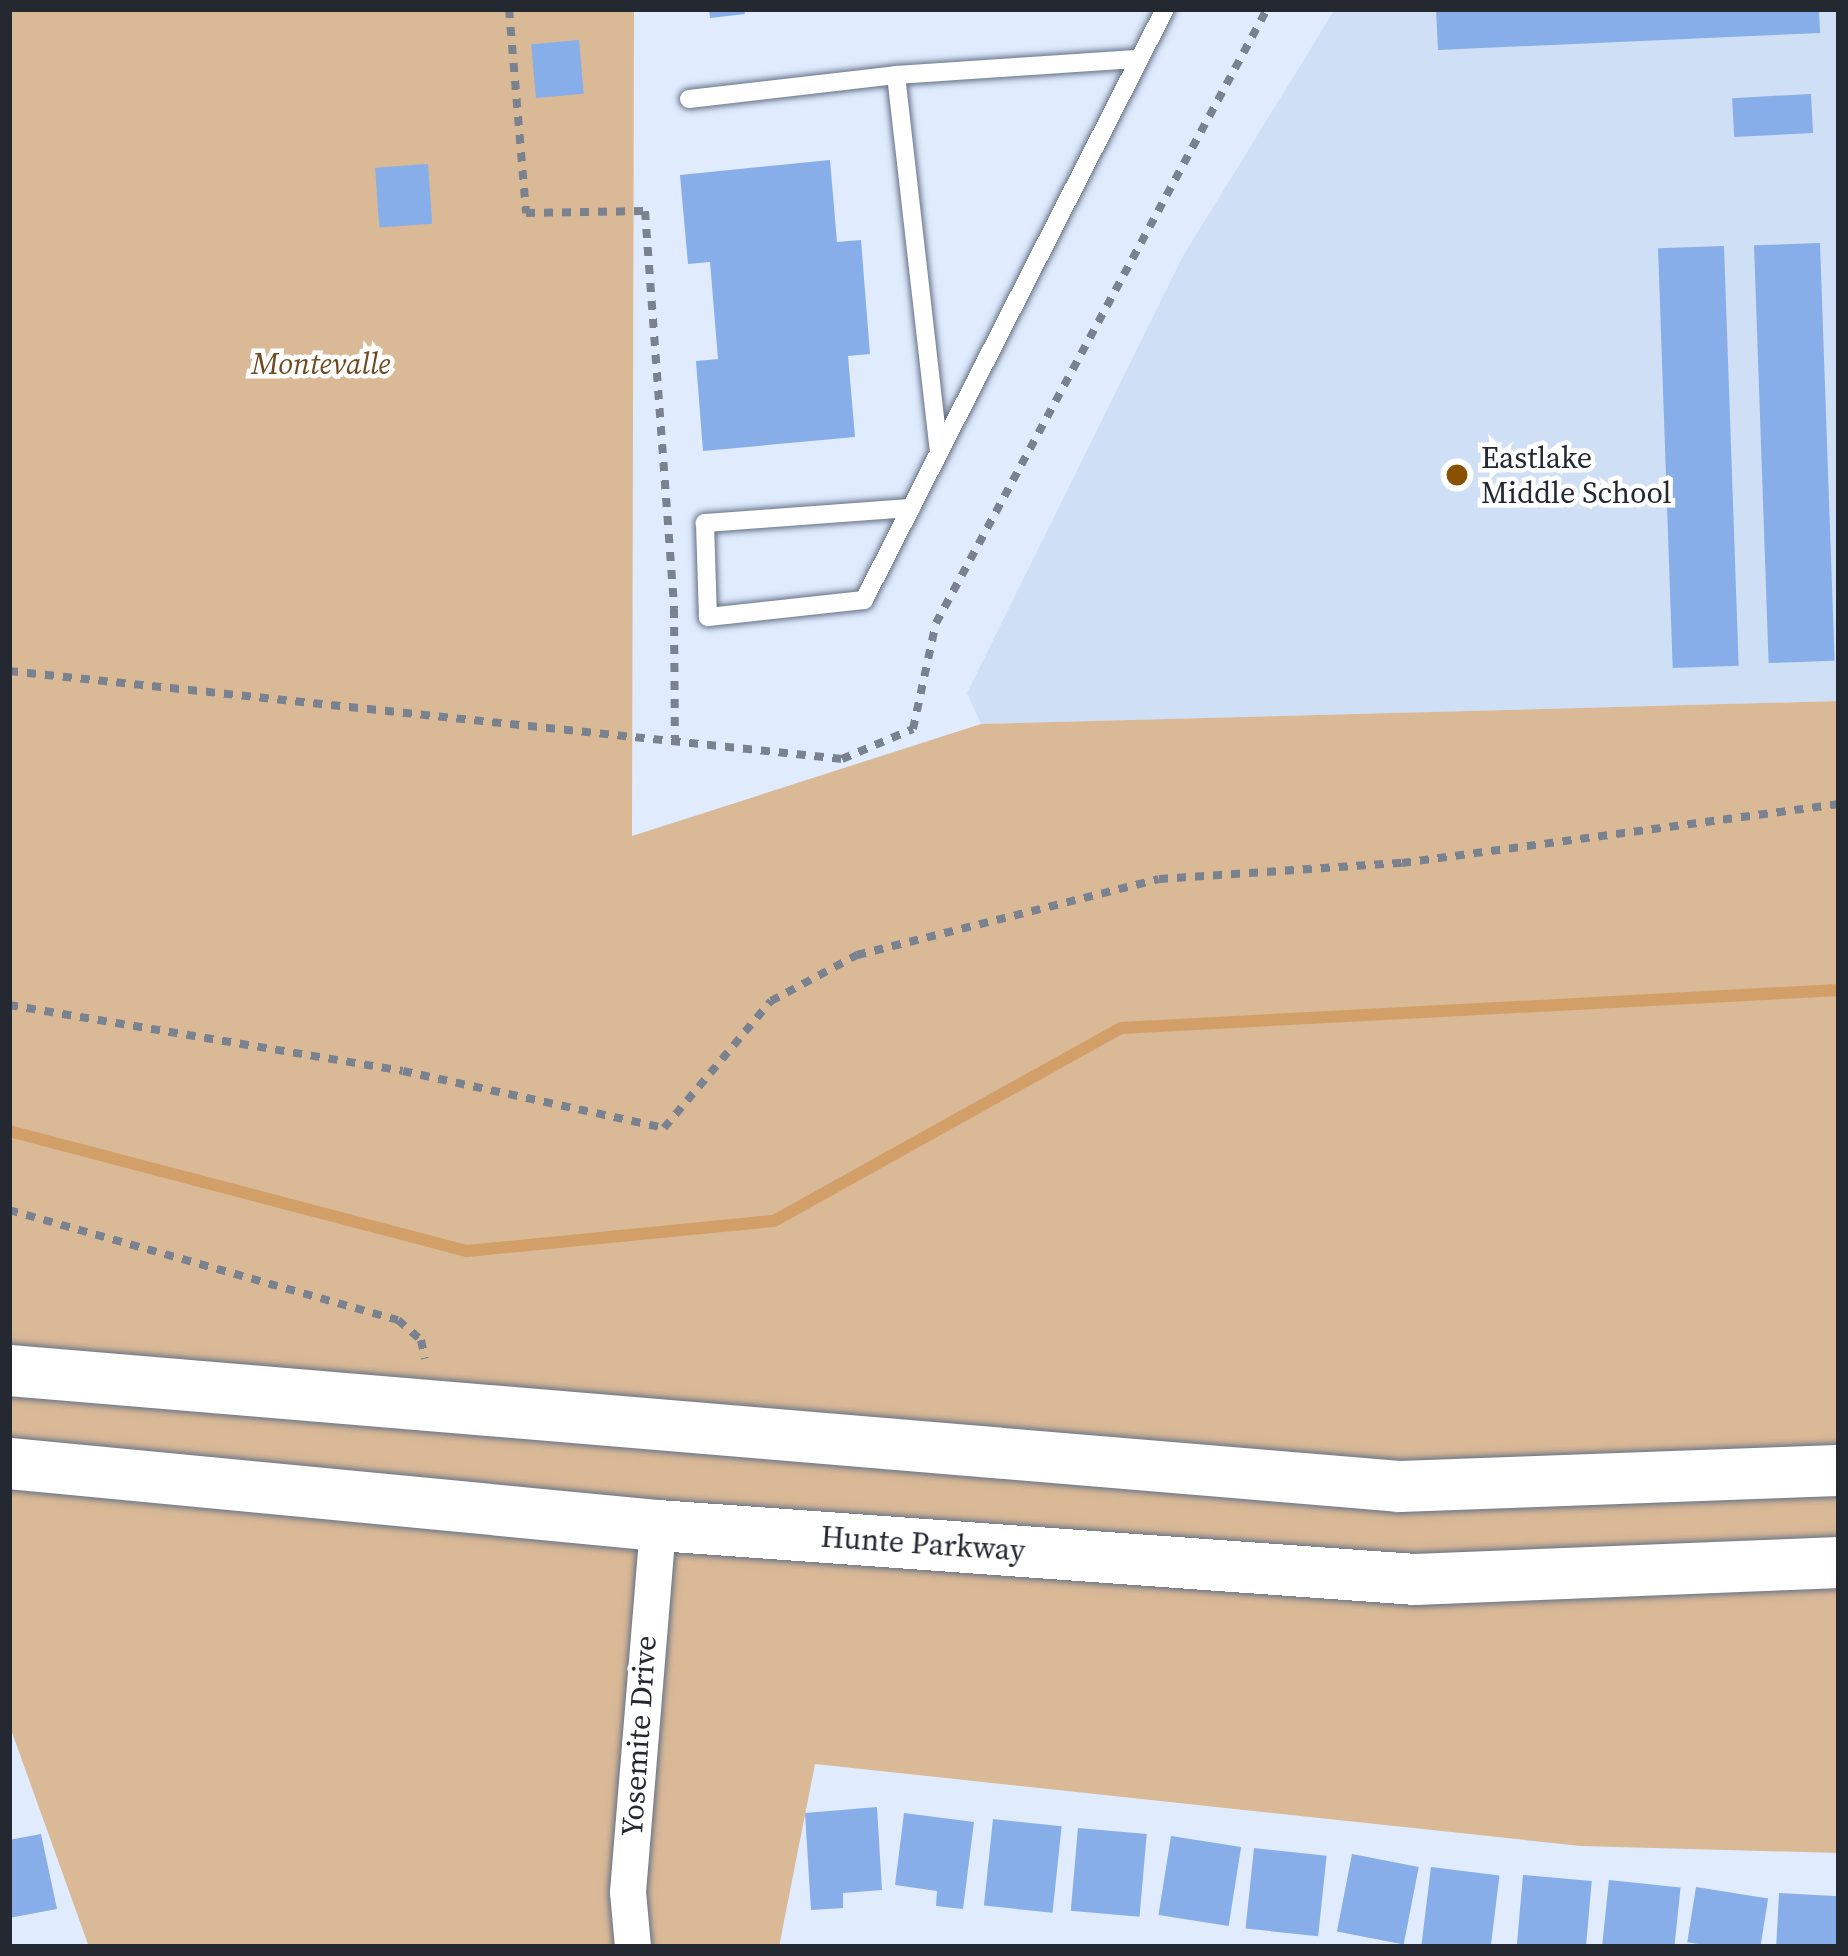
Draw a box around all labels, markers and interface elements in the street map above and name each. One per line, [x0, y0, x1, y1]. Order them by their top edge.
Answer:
park label: Montevalle [251, 346, 391, 382]
place label: Eastlake Middle School [1481, 440, 1672, 510]
marker: Eastlake Middle School [1444, 462, 1470, 488]
street label: Hunte Parkway [820, 1519, 1026, 1569]
street label: Yosemite Drive [614, 1634, 664, 1838]

